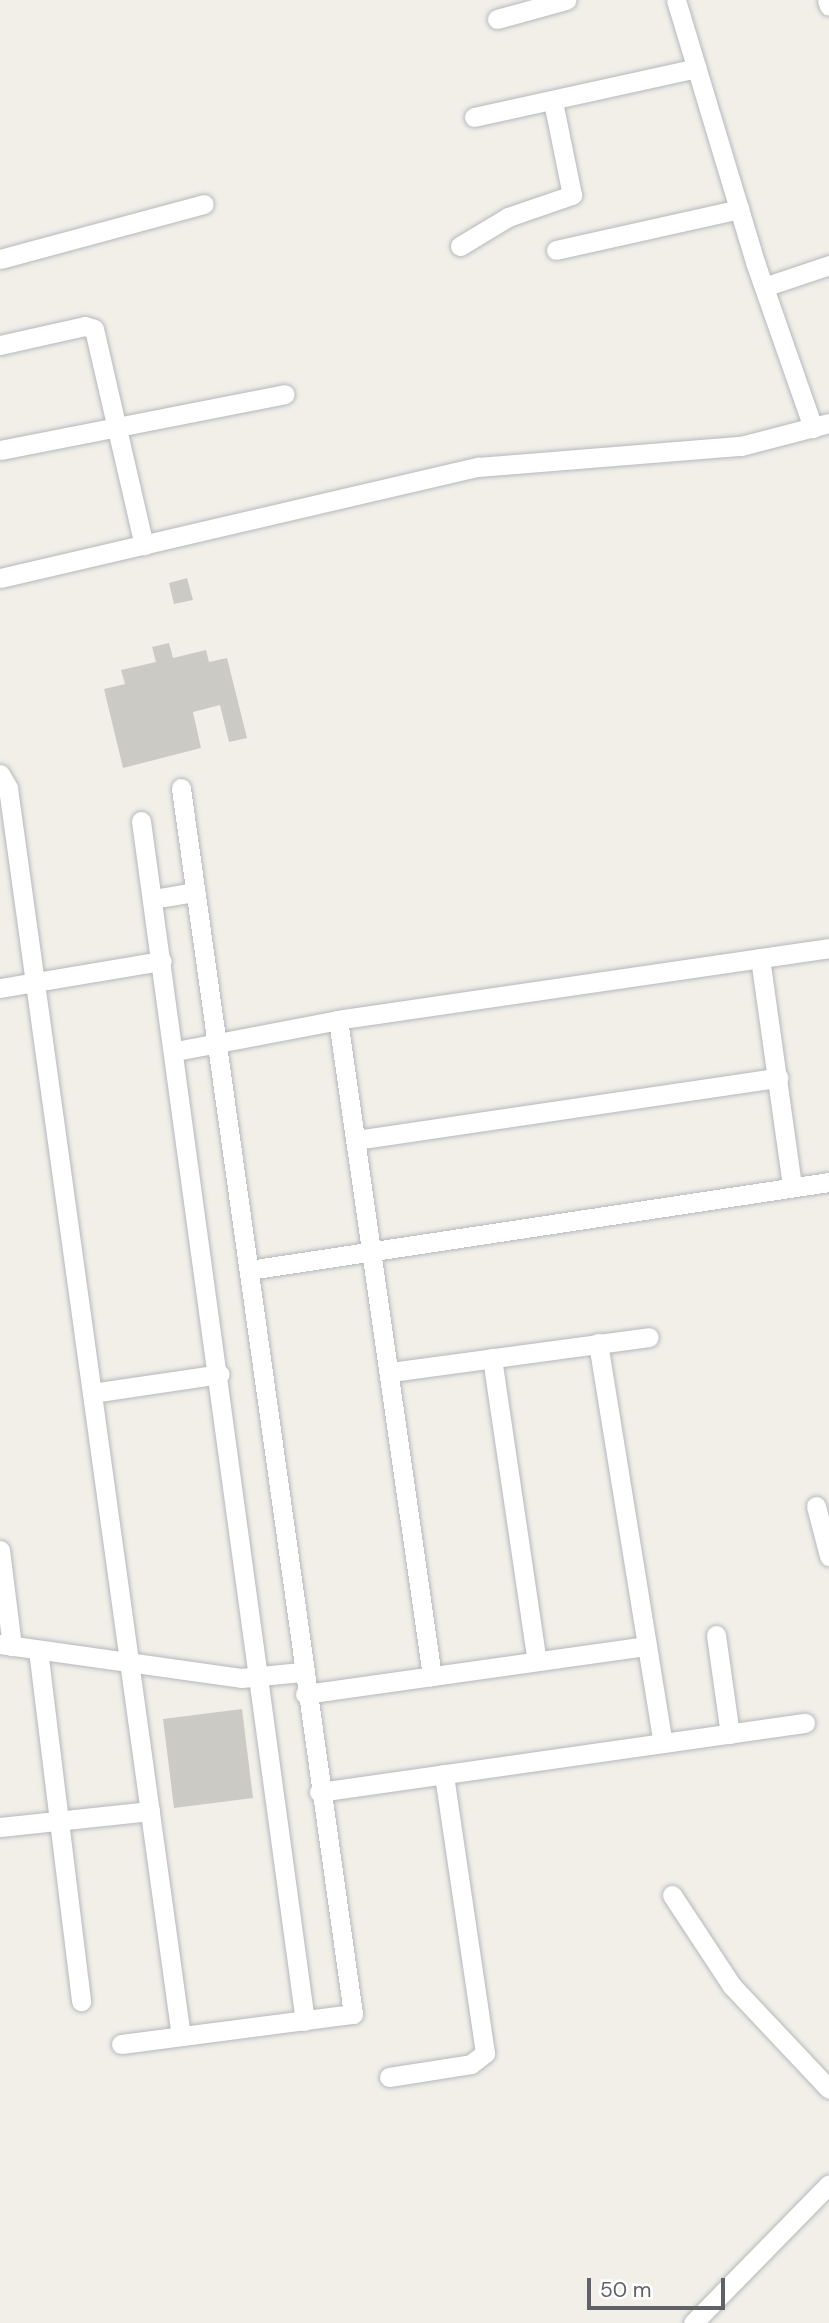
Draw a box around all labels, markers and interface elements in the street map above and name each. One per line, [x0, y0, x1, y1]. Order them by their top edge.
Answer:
scale bar [591, 2264, 729, 2308]
text: 50 m [600, 2276, 651, 2304]

